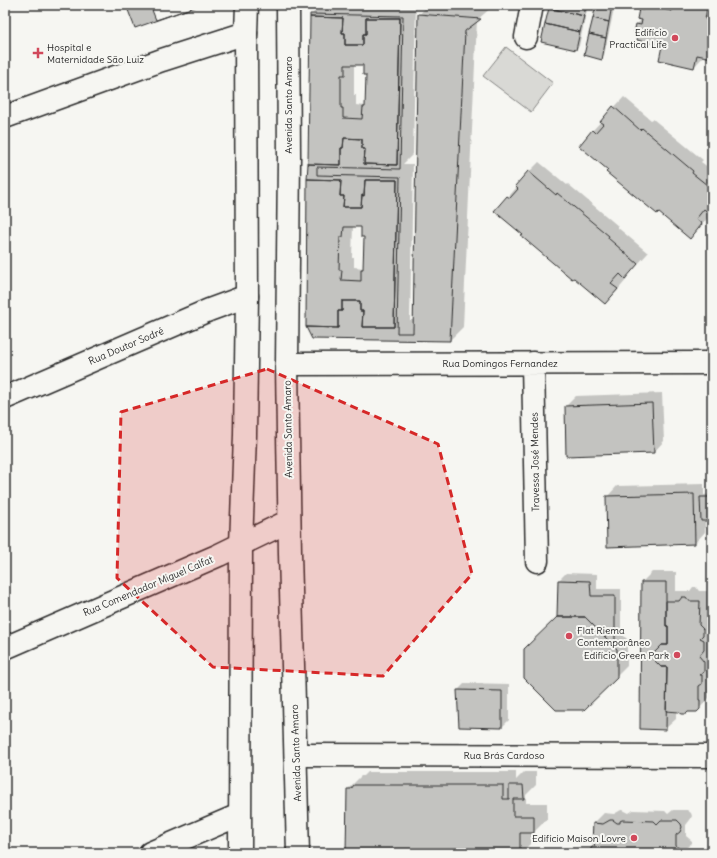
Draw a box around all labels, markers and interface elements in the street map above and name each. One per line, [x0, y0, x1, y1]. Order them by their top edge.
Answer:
place label: Edifício Practical Life [609, 26, 667, 51]
marker: Edifício Practical Life [670, 33, 680, 43]
place label: Hospital e Maternidade São Luiz [47, 41, 144, 66]
marker: Hospital e Maternidade São Luiz [32, 47, 44, 59]
street label: Avenida Santo Amaro [282, 56, 295, 154]
street label: Rua Doutor Sodré [86, 324, 166, 368]
street label: Rua Domingos Fernandez [442, 357, 558, 370]
street label: Avenida Santo Amaro [281, 380, 295, 478]
street label: Travessa José Mendes [528, 412, 542, 512]
street label: Rua Comendador Miguel Calfat [81, 552, 216, 619]
place label: Flat Riema Contemporâneo [577, 624, 650, 649]
marker: Flat Riema Contemporâneo [564, 631, 574, 641]
place label: Edifício Green Park [584, 649, 669, 662]
marker: Edifício Green Park [672, 650, 682, 660]
street label: Avenida Santo Amaro [288, 704, 304, 802]
street label: Rua Brás Cardoso [463, 749, 545, 762]
place label: Edifício Maison Lovre [532, 832, 626, 845]
marker: Edifício Maison Lovre [629, 833, 639, 843]

